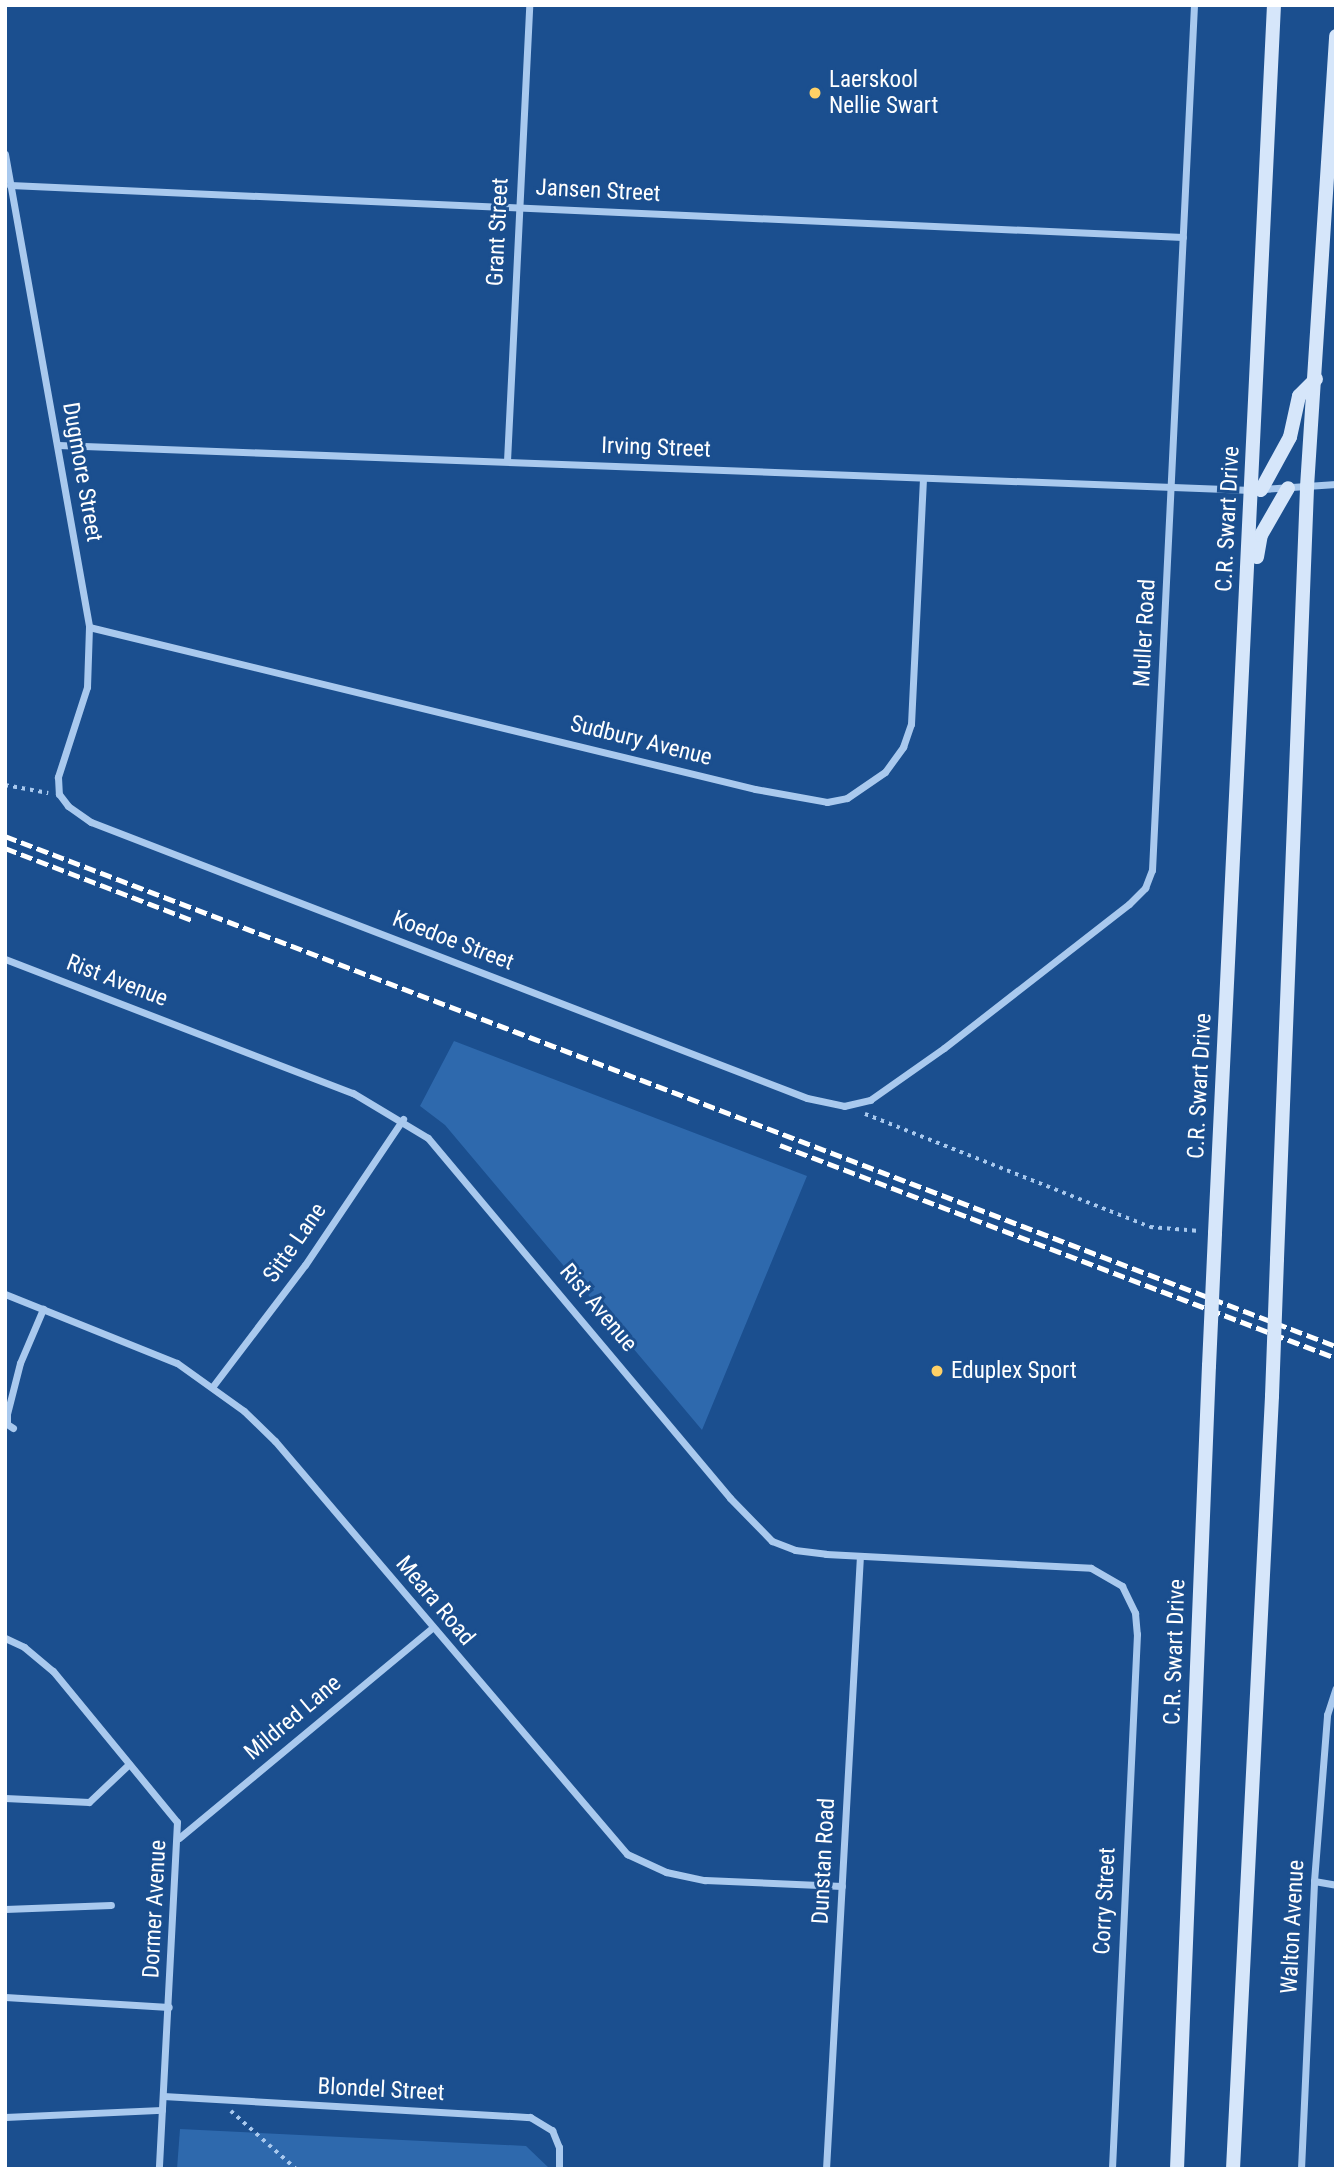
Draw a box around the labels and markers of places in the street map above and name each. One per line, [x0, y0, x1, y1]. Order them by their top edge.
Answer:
place label: Laerskool Nellie Swart [829, 66, 938, 120]
marker: Laerskool Nellie Swart [807, 85, 823, 101]
place label: Eduplex Sport [951, 1357, 1077, 1385]
marker: Eduplex Sport [929, 1363, 945, 1379]

